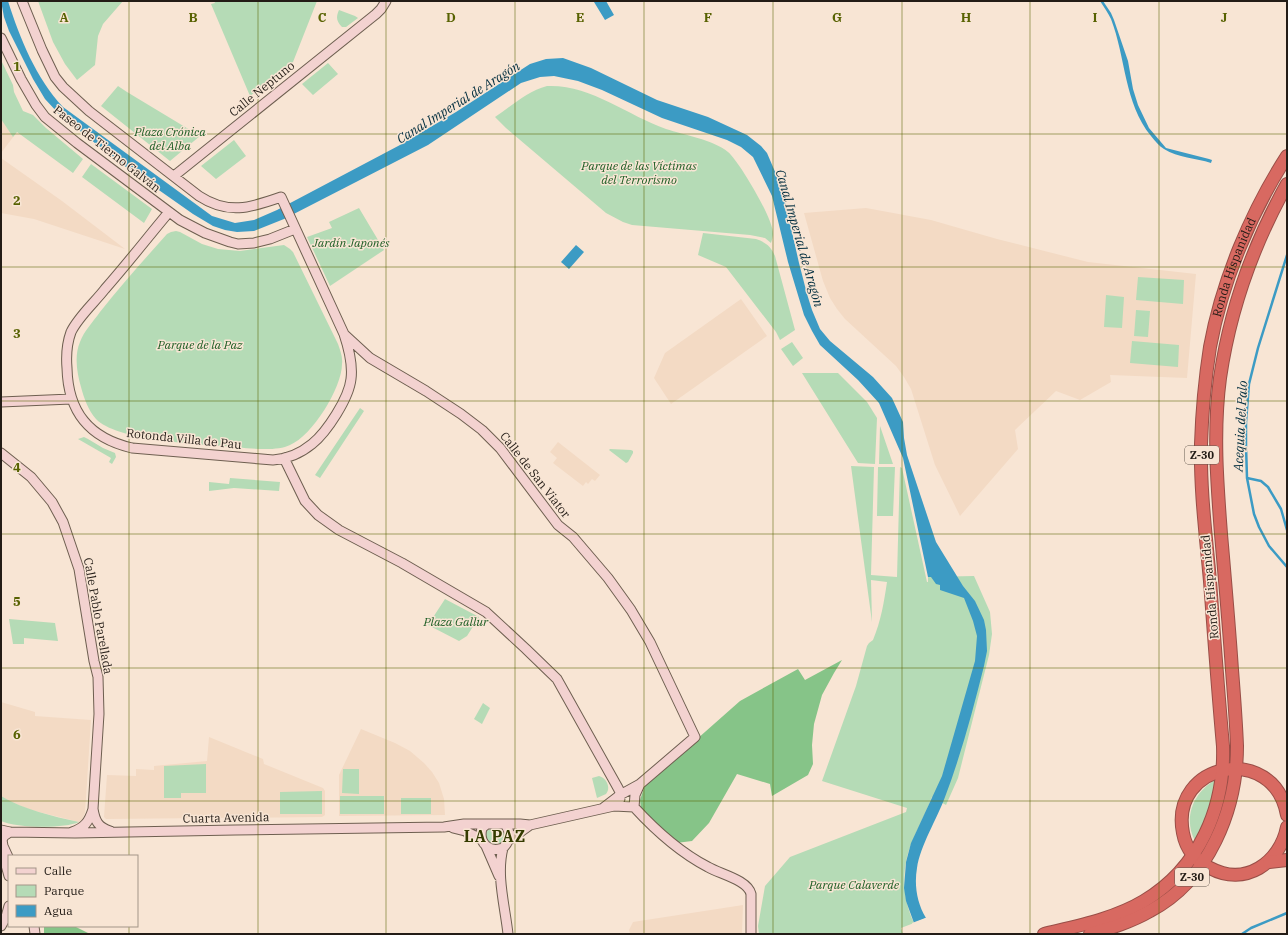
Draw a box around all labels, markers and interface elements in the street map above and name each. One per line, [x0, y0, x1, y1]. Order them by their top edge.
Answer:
text: A [59, 9, 69, 26]
text: B [188, 9, 198, 26]
text: C [318, 9, 327, 26]
text: D [446, 9, 456, 26]
text: E [576, 9, 584, 26]
text: F [704, 9, 712, 26]
text: G [832, 9, 842, 26]
text: H [961, 9, 972, 26]
text: I [1093, 9, 1098, 26]
text: J [1221, 9, 1228, 26]
water label: Canal Imperial de Aragón [393, 57, 524, 147]
text: 1 [13, 58, 21, 75]
street label: Calle Neptuno [226, 58, 298, 120]
street label: Paseo de Tierno Galván [51, 102, 164, 195]
park label: Plaza Crónica del Alba [133, 124, 206, 153]
park label: Parque de las Víctimas del Terrorismo [580, 158, 697, 187]
water label: Canal Imperial de Aragón [772, 167, 827, 310]
text: 2 [13, 192, 21, 209]
street label: Ronda Hispanidad [1209, 215, 1259, 318]
park label: Jardín Japonés [312, 235, 390, 250]
text: 3 [13, 325, 21, 342]
park label: Parque de la Paz [157, 337, 243, 352]
water label: Acequia del Palo [1230, 380, 1251, 473]
street label: Rotonda Villa de Pau [126, 425, 243, 452]
street label: Calle de San Viator [497, 429, 574, 521]
road number: Z-30 [1185, 446, 1219, 464]
text: 4 [13, 459, 21, 476]
street label: Ronda Hispanidad [1197, 534, 1222, 640]
street label: Calle Pablo Parellada [81, 557, 116, 676]
text: 5 [13, 593, 21, 610]
park label: Plaza Gallur [423, 614, 489, 629]
text: 6 [13, 726, 21, 743]
street label: Cuarta Avenida [182, 809, 270, 826]
district label: LA PAZ [464, 826, 526, 846]
legend [8, 855, 138, 927]
text: Calle [44, 863, 72, 878]
road number: Z-30 [1175, 868, 1209, 886]
park label: Parque Calaverde [808, 877, 900, 892]
text: Parque [44, 883, 84, 898]
text: Agua [44, 903, 73, 918]

